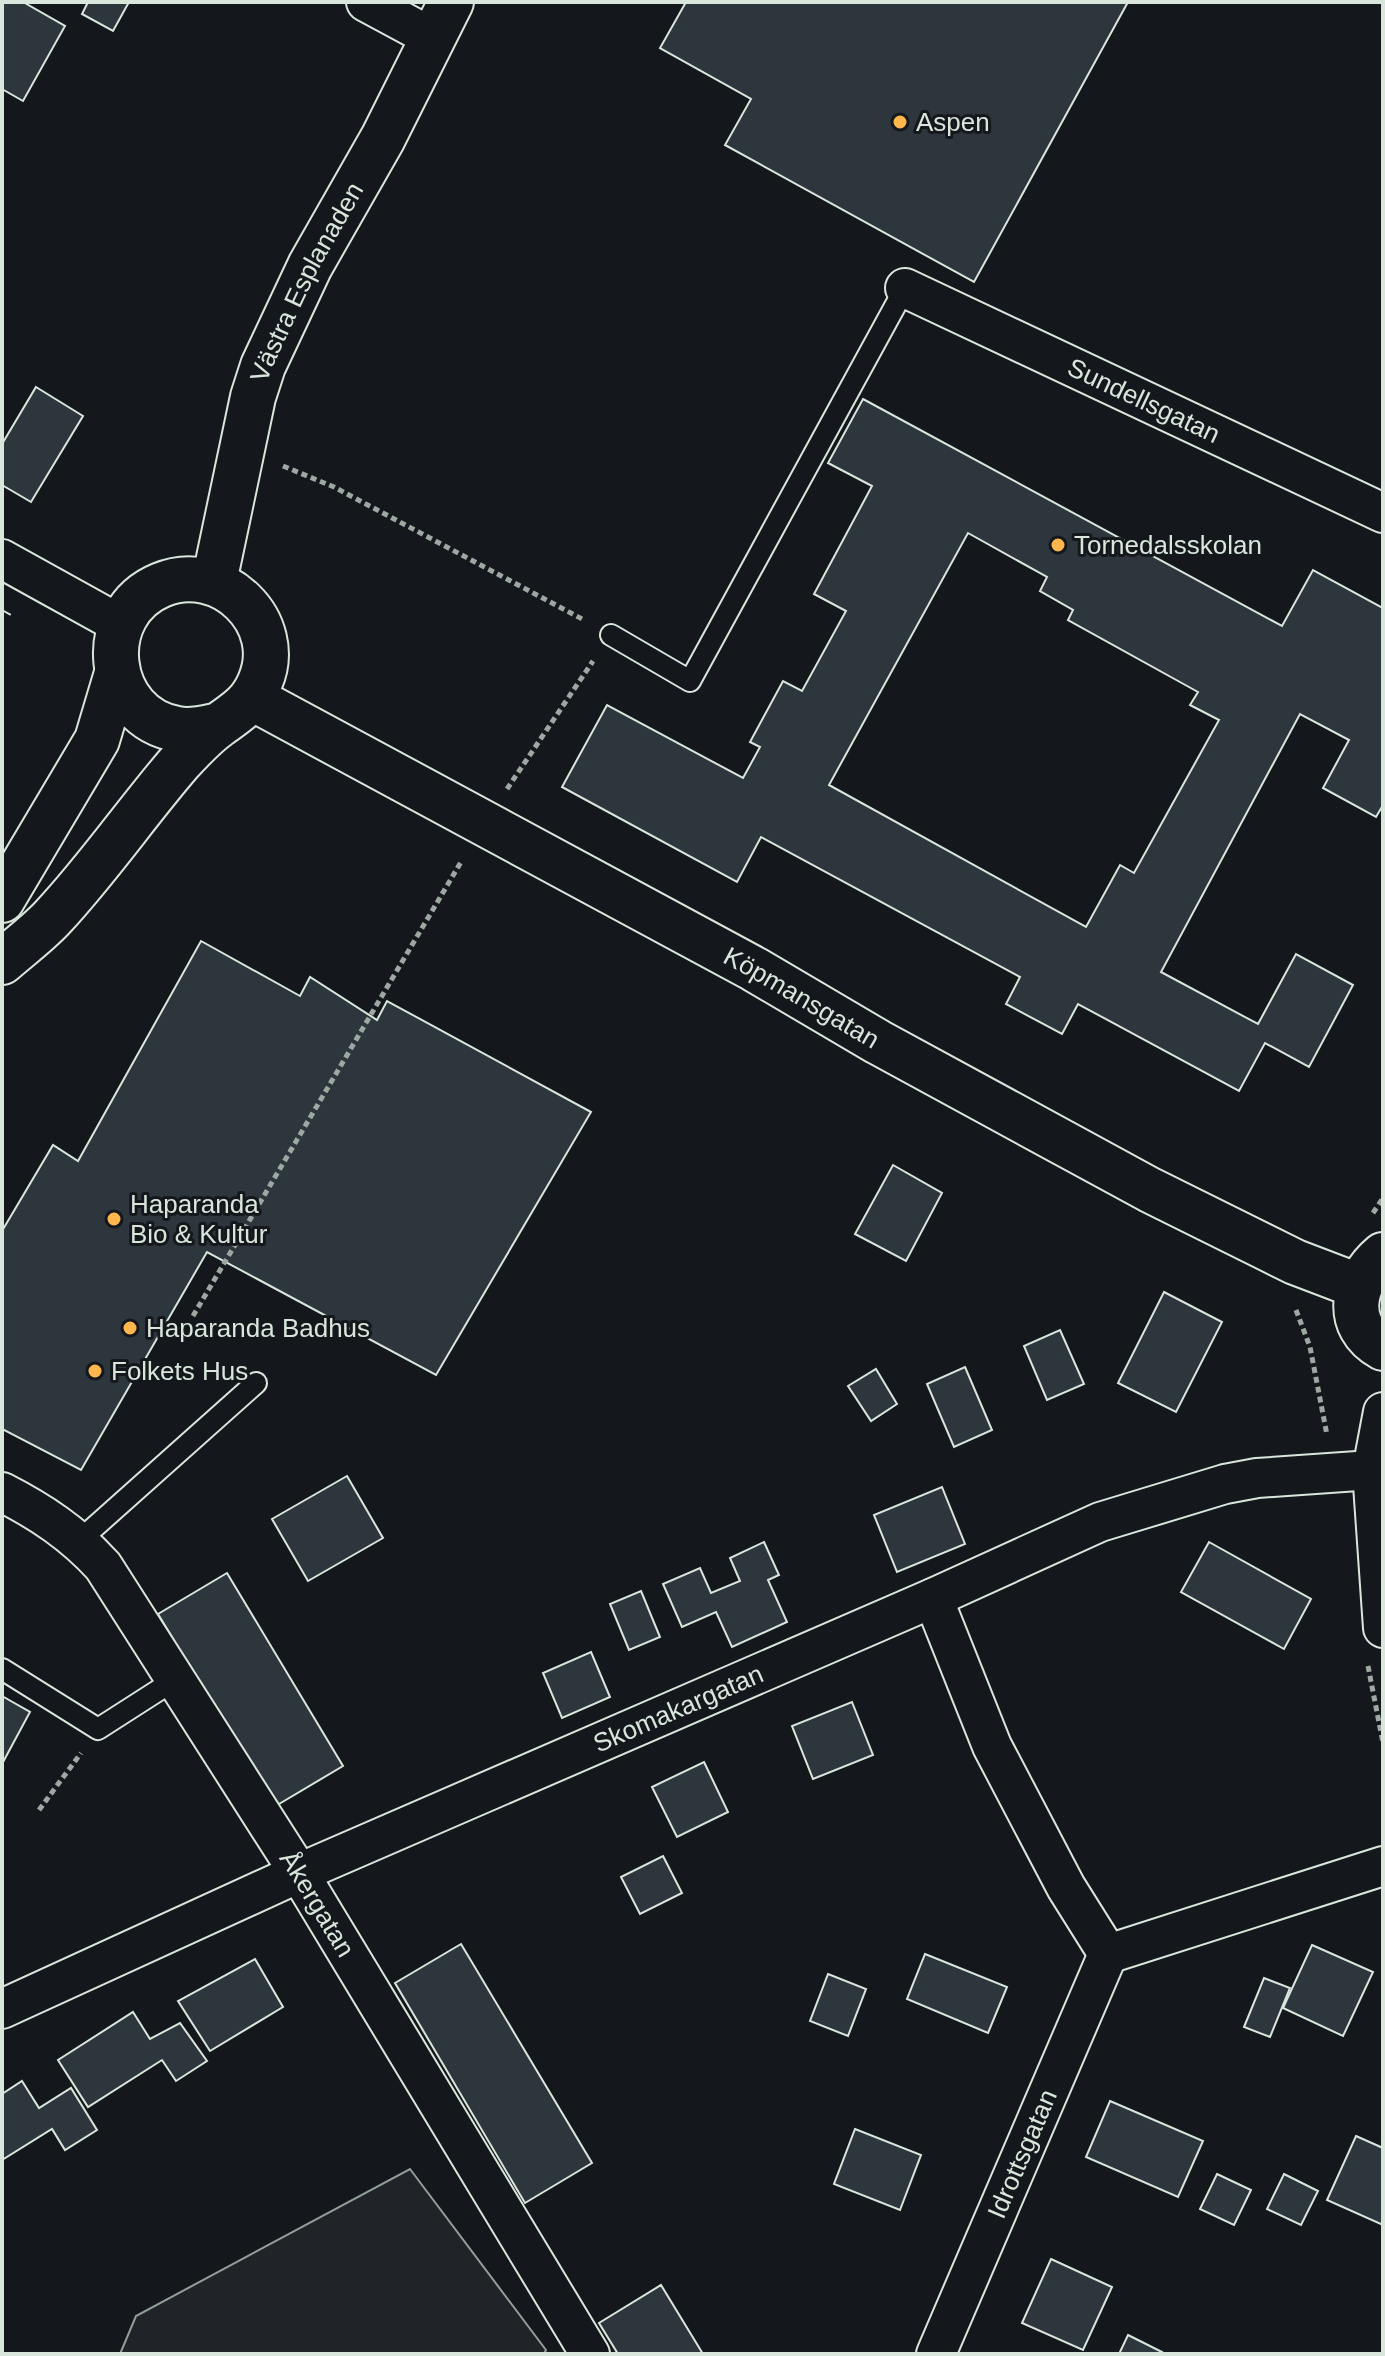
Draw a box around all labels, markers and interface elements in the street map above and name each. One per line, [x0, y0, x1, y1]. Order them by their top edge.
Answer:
place label: Aspen [916, 107, 990, 137]
marker: Aspen [891, 113, 909, 131]
street label: Västra Esplanaden [244, 177, 369, 385]
street label: Sundellsgatan [1063, 352, 1225, 449]
place label: Tornedalsskolan [1074, 530, 1262, 560]
marker: Tornedalsskolan [1049, 536, 1067, 554]
street label: Köpmansgatan [719, 941, 885, 1054]
place label: Haparanda Bio & Kultur [130, 1189, 268, 1249]
marker: Haparanda Bio & Kultur [105, 1210, 123, 1228]
place label: Haparanda Badhus [146, 1313, 370, 1343]
marker: Haparanda Badhus [121, 1319, 139, 1337]
place label: Folkets Hus [111, 1356, 248, 1386]
marker: Folkets Hus [86, 1362, 104, 1380]
street label: Skomakargatan [589, 1659, 768, 1759]
street label: Åkergatan [274, 1845, 361, 1962]
street label: Idrottsgatan [981, 2085, 1063, 2223]

